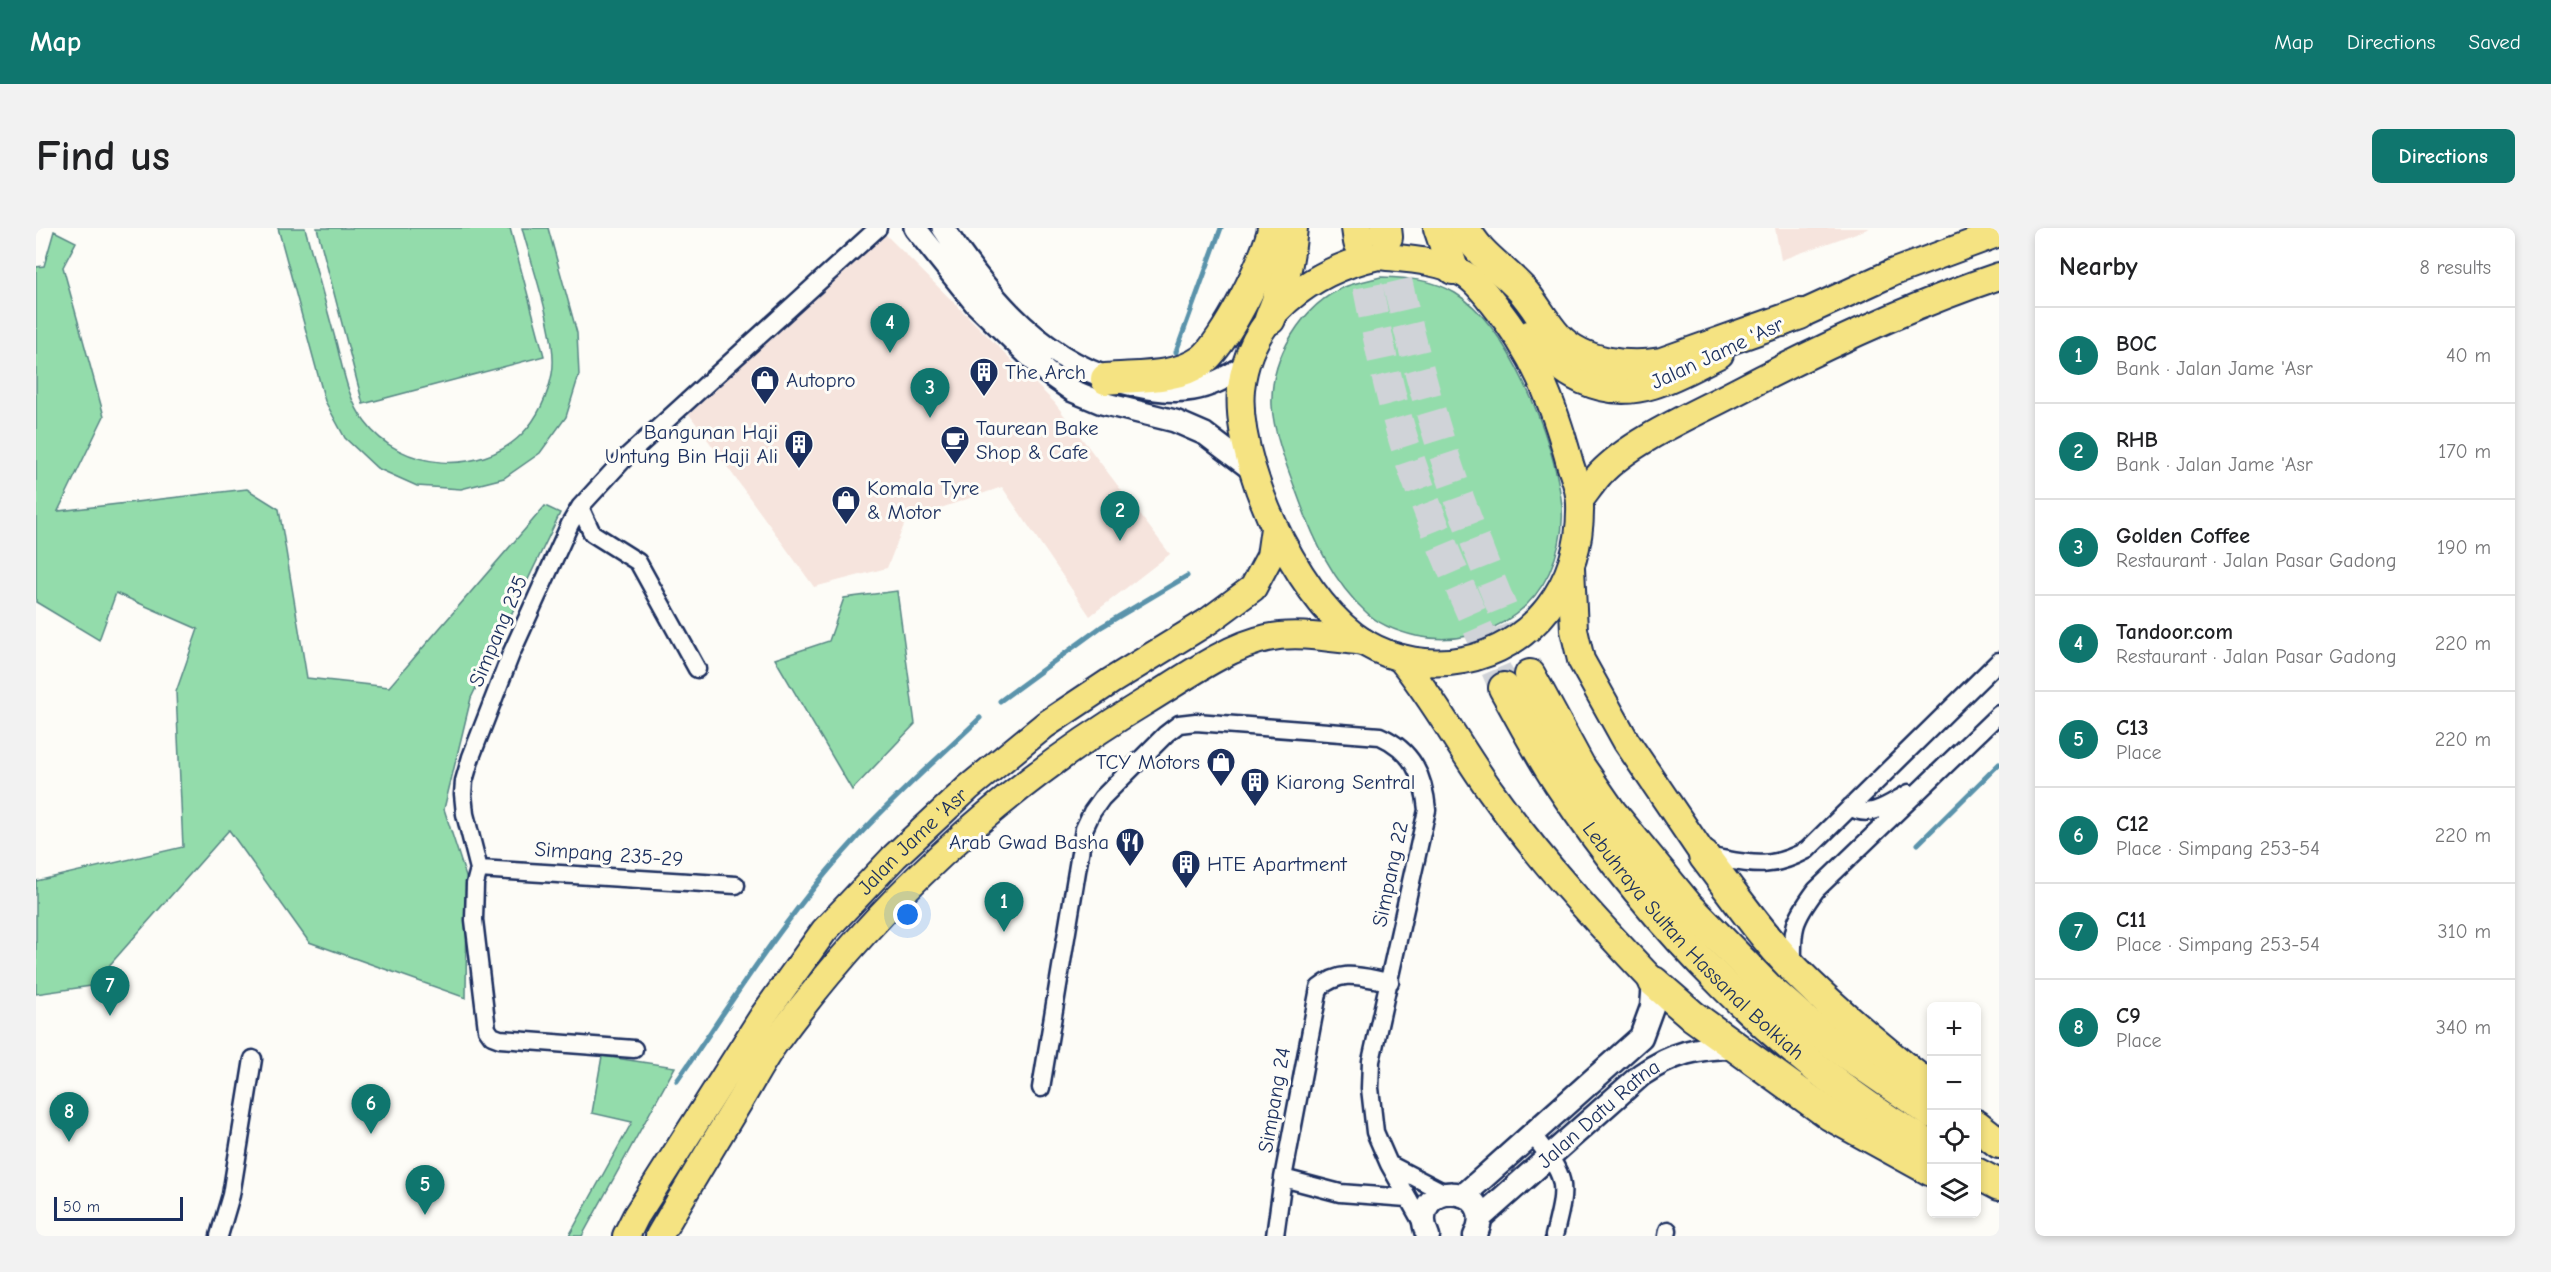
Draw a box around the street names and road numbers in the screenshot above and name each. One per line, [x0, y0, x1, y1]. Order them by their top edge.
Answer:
street label: Jalan Jame 'Asr [1647, 312, 1788, 394]
street label: Simpang 235 [464, 572, 532, 690]
street label: Jalan Jame 'Asr [853, 782, 973, 900]
street label: Lebuhraya Sultan Hassanal Bolkiah [1578, 817, 1809, 1065]
street label: Simpang 22 [1367, 819, 1413, 929]
street label: Simpang 235-29 [534, 837, 684, 871]
street label: Simpang 24 [1253, 1045, 1295, 1155]
street label: Jalan Datu Ratna [1533, 1054, 1664, 1173]

